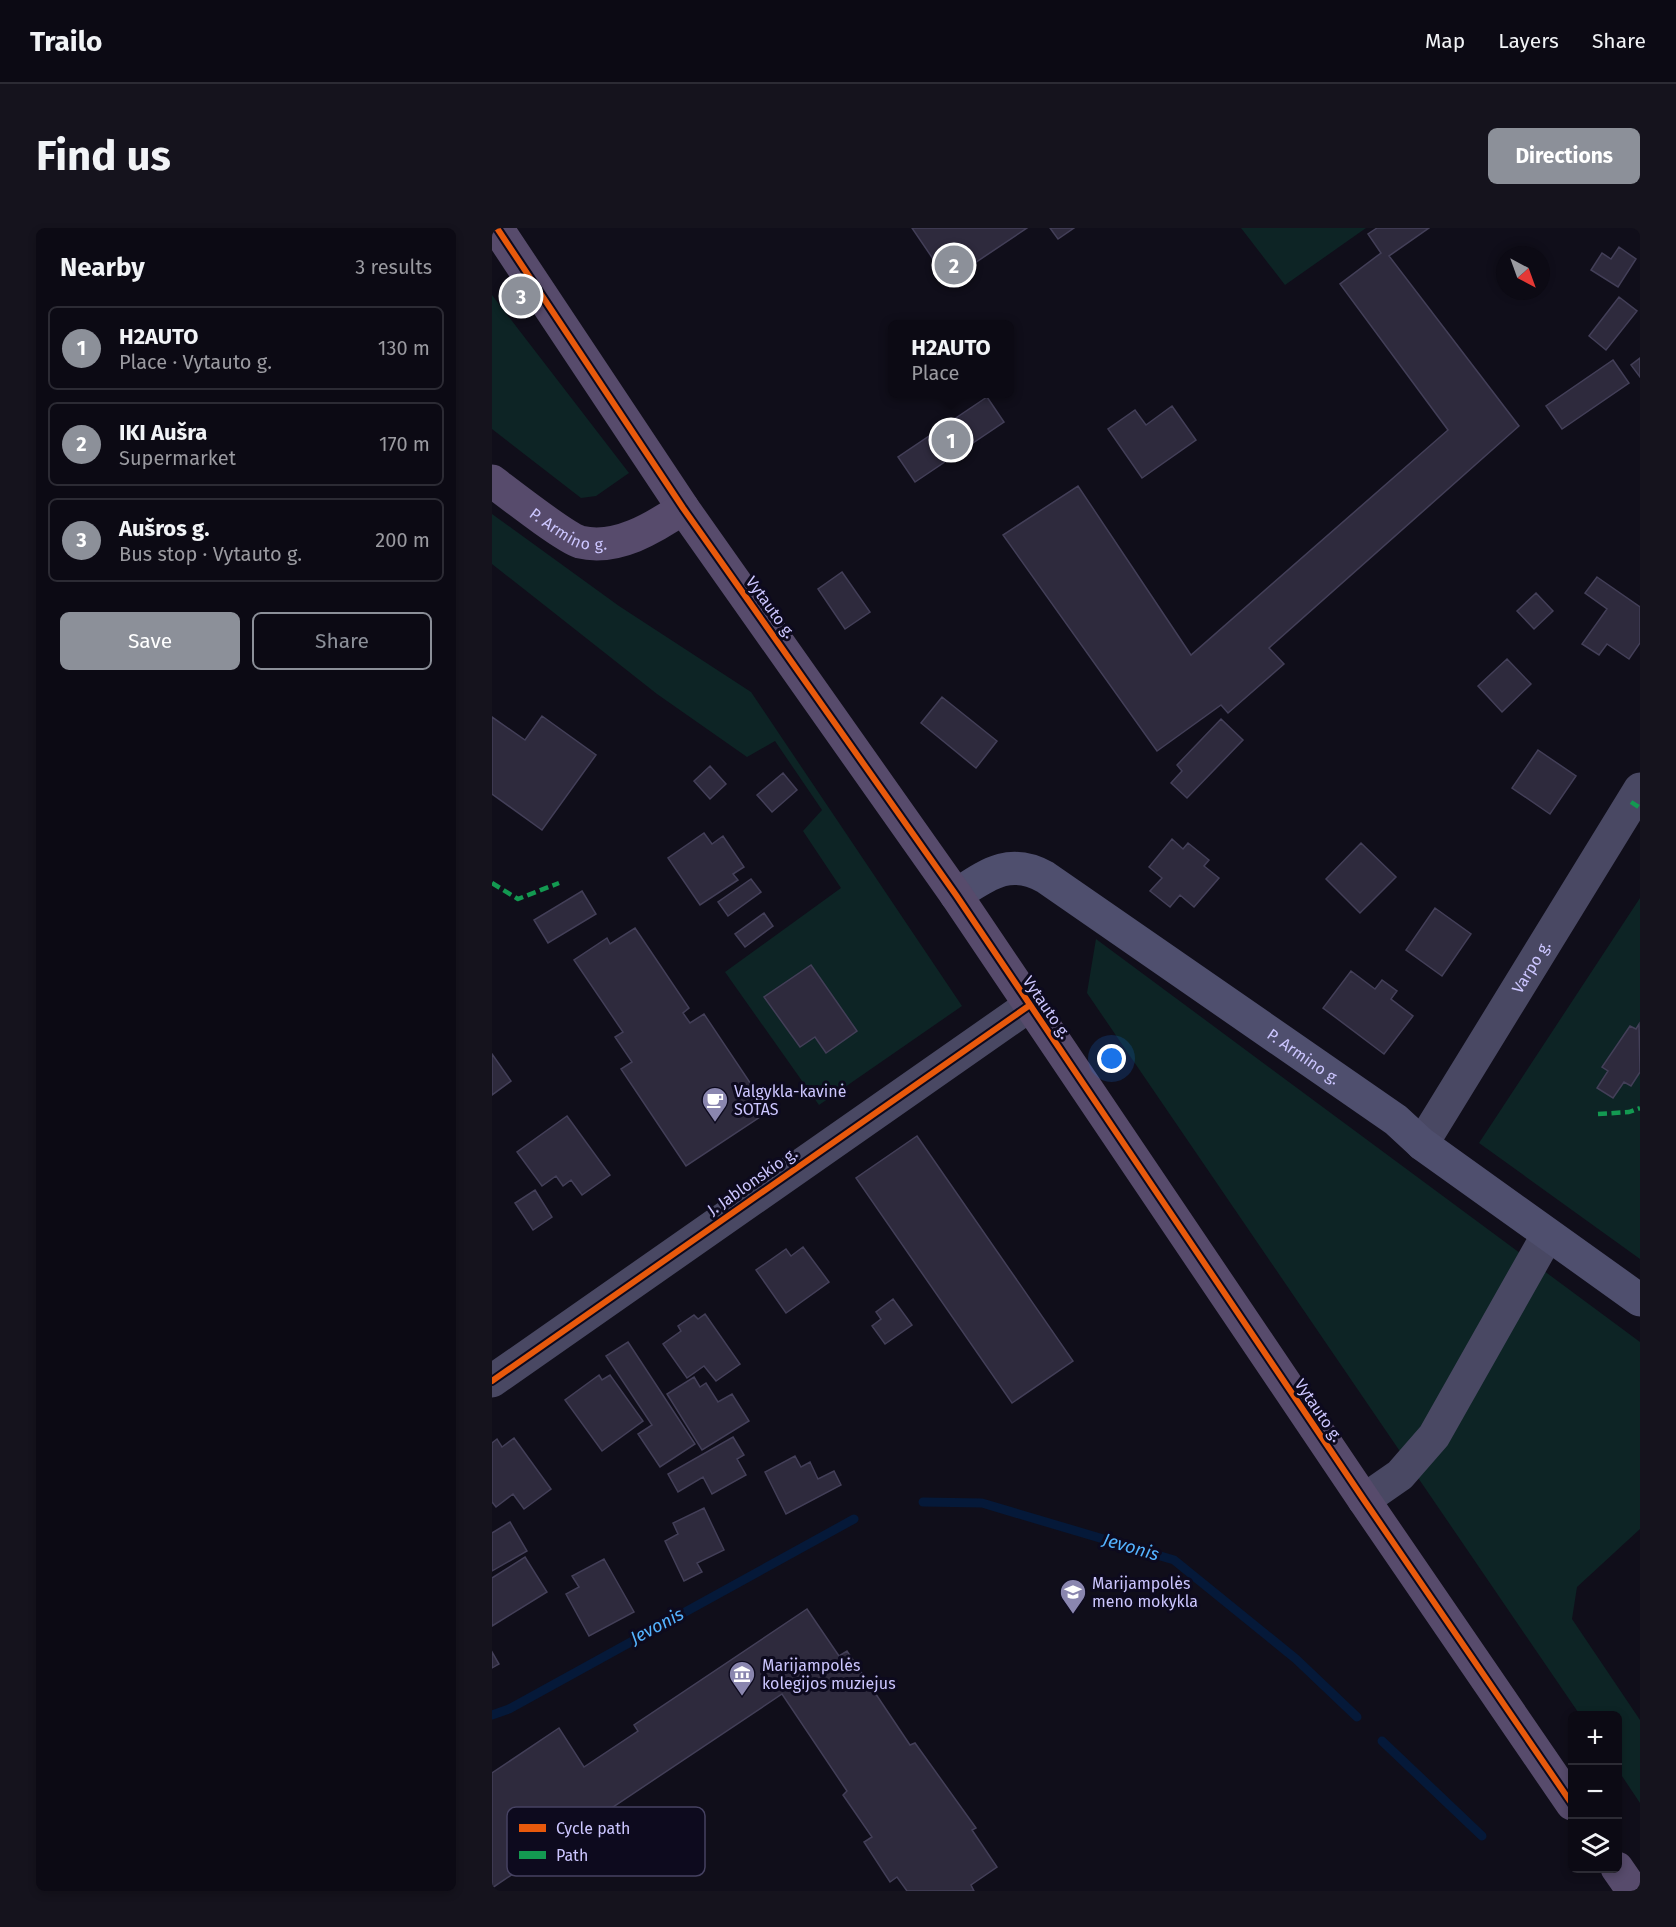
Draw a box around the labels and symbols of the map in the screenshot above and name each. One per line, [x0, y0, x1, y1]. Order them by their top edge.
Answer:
pin: 2 [934, 243, 974, 288]
north arrow [1496, 246, 1550, 300]
pin: 3 [501, 274, 540, 318]
pin: 1 [932, 418, 970, 462]
street label: P. Armino g. [526, 504, 608, 554]
street label: Vytauto g. [742, 573, 799, 642]
street label: Varpo g. [1508, 937, 1555, 997]
street label: Vytauto g. [1019, 972, 1075, 1042]
street label: P. Armino g. [1263, 1025, 1344, 1088]
your location [1097, 1044, 1126, 1073]
place label: Valgykla-kavinė SOTAS [734, 1082, 846, 1119]
cafe icon: Valgykla-kavinė SOTAS [700, 1085, 730, 1123]
street label: J. Jablonskio g. [704, 1143, 801, 1219]
street label: Vytauto g. [1291, 1375, 1347, 1445]
water label: Jevonis [1099, 1528, 1162, 1565]
place label: Marijampolės meno mokykla [1092, 1574, 1198, 1611]
school or university icon: Marijampolės meno mokykla [1058, 1577, 1088, 1615]
water label: Jevonis [626, 1603, 688, 1650]
place label: Marijampolės kolegijos muziejus [762, 1656, 896, 1693]
museum icon: Marijampolės kolegijos muziejus [727, 1659, 757, 1697]
legend [507, 1807, 705, 1876]
text: Cycle path [556, 1819, 630, 1838]
text: Path [556, 1846, 588, 1865]

